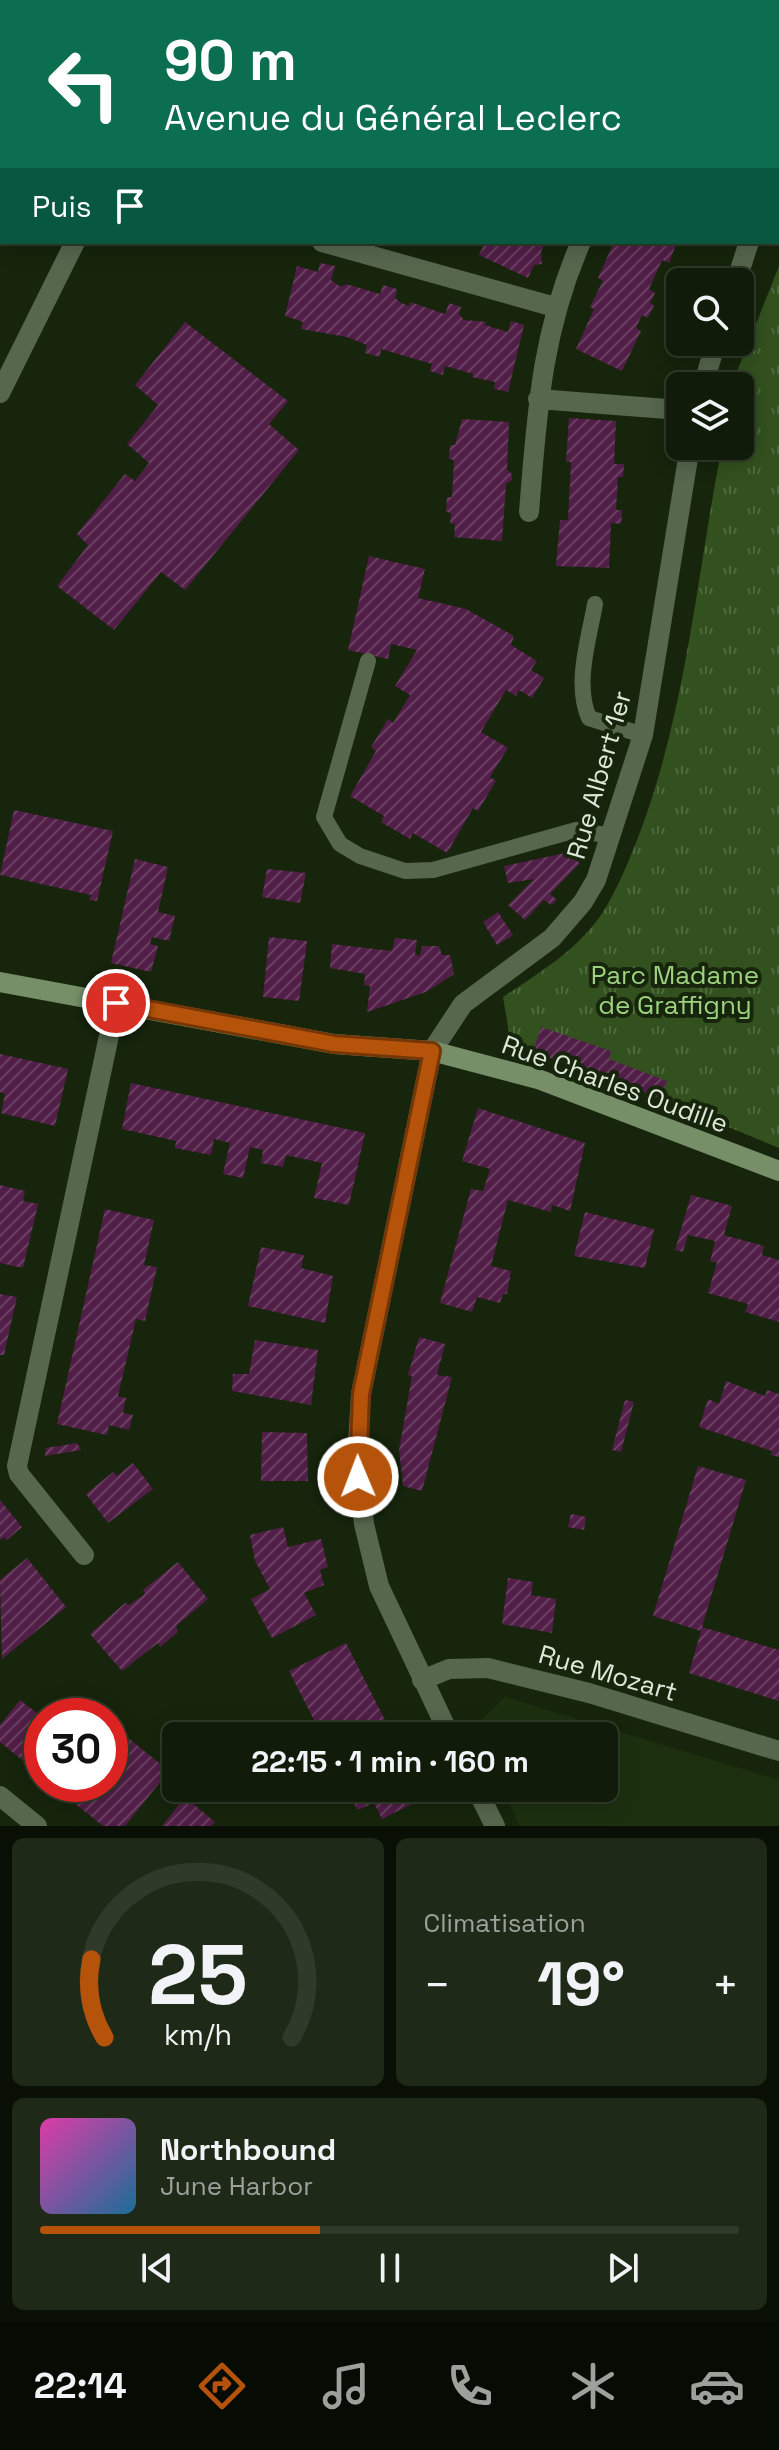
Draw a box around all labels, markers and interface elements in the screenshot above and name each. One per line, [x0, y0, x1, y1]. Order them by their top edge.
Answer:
text: 90 m [164, 25, 297, 96]
icon: left [32, 32, 136, 136]
text: Avenue du Général Leclerc [164, 95, 622, 141]
icon: arrive [108, 184, 152, 228]
text: Puis [32, 187, 92, 226]
map controls [666, 268, 754, 460]
button: search [666, 268, 754, 356]
button: layers [666, 372, 754, 460]
street label: Rue Albert 1er [559, 687, 639, 863]
park label: Parc Madame de Graffigny [591, 958, 759, 1022]
pin [82, 969, 150, 1037]
icon: arrive [94, 981, 138, 1025]
street label: Rue Charles Oudille [497, 1027, 733, 1141]
position arrow [316, 1435, 400, 1519]
street label: Rue Mozart [535, 1637, 681, 1709]
speed limit sign: 30 [24, 1698, 128, 1802]
text: 22:15 · 1 min · 160 m [251, 1742, 529, 1781]
text: Climatisation [424, 1906, 586, 1940]
text: 25 [148, 1922, 247, 2028]
text: 19° [537, 1946, 625, 2023]
text: − [424, 1957, 451, 2013]
text: + [712, 1957, 739, 2013]
text: km/h [164, 2017, 232, 2053]
text: Northbound [160, 2130, 336, 2169]
text: June Harbor [160, 2169, 313, 2203]
icon: previous [135, 2246, 179, 2290]
icon: pause [368, 2246, 412, 2290]
icon: next [601, 2246, 645, 2290]
icon: directions [194, 2358, 250, 2414]
icon: music [318, 2358, 374, 2414]
icon: phone [442, 2358, 498, 2414]
icon: climate [565, 2358, 621, 2414]
icon: car [689, 2358, 745, 2414]
text: 22:14 [34, 2363, 127, 2409]

